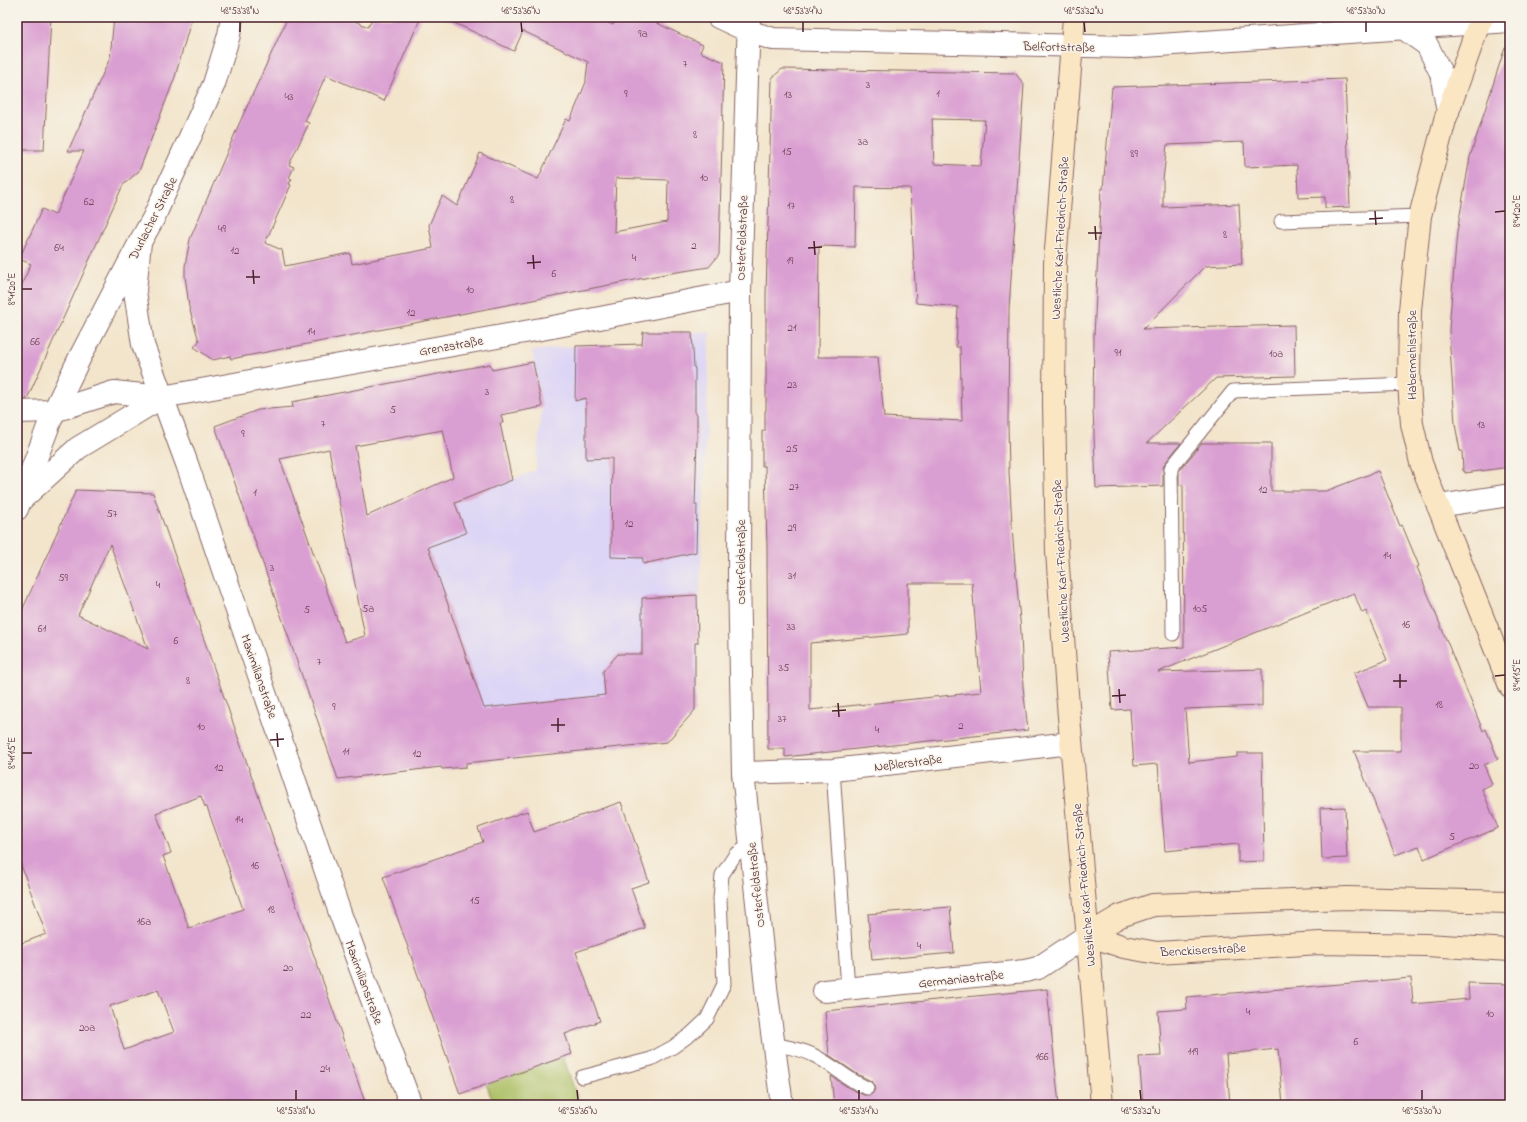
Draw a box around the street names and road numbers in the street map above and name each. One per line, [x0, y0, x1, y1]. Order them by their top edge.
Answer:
street label: Belfortstraße [1022, 37, 1095, 58]
street label: Westliche Karl-Friedrich-Straße [1047, 156, 1074, 320]
street label: Durlacher Straße [124, 173, 183, 265]
street label: Osterfeldstraße [732, 195, 753, 281]
street label: Habermehlstraße [1403, 310, 1422, 400]
street label: Grenzstraße [418, 331, 485, 361]
street label: Westliche Karl-Friedrich-Straße [1048, 479, 1075, 643]
street label: Osterfeldstraße [732, 519, 751, 605]
street label: Maximilianstraße [235, 632, 282, 721]
street label: Neßlerstraße [873, 750, 943, 777]
street label: Westliche Karl-Friedrich-Straße [1068, 803, 1101, 967]
street label: Osterfeldstraße [743, 841, 770, 928]
street label: Maximilianstraße [340, 938, 388, 1027]
street label: Benckiserstraße [1159, 939, 1247, 962]
street label: Germaniastraße [918, 966, 1005, 993]

